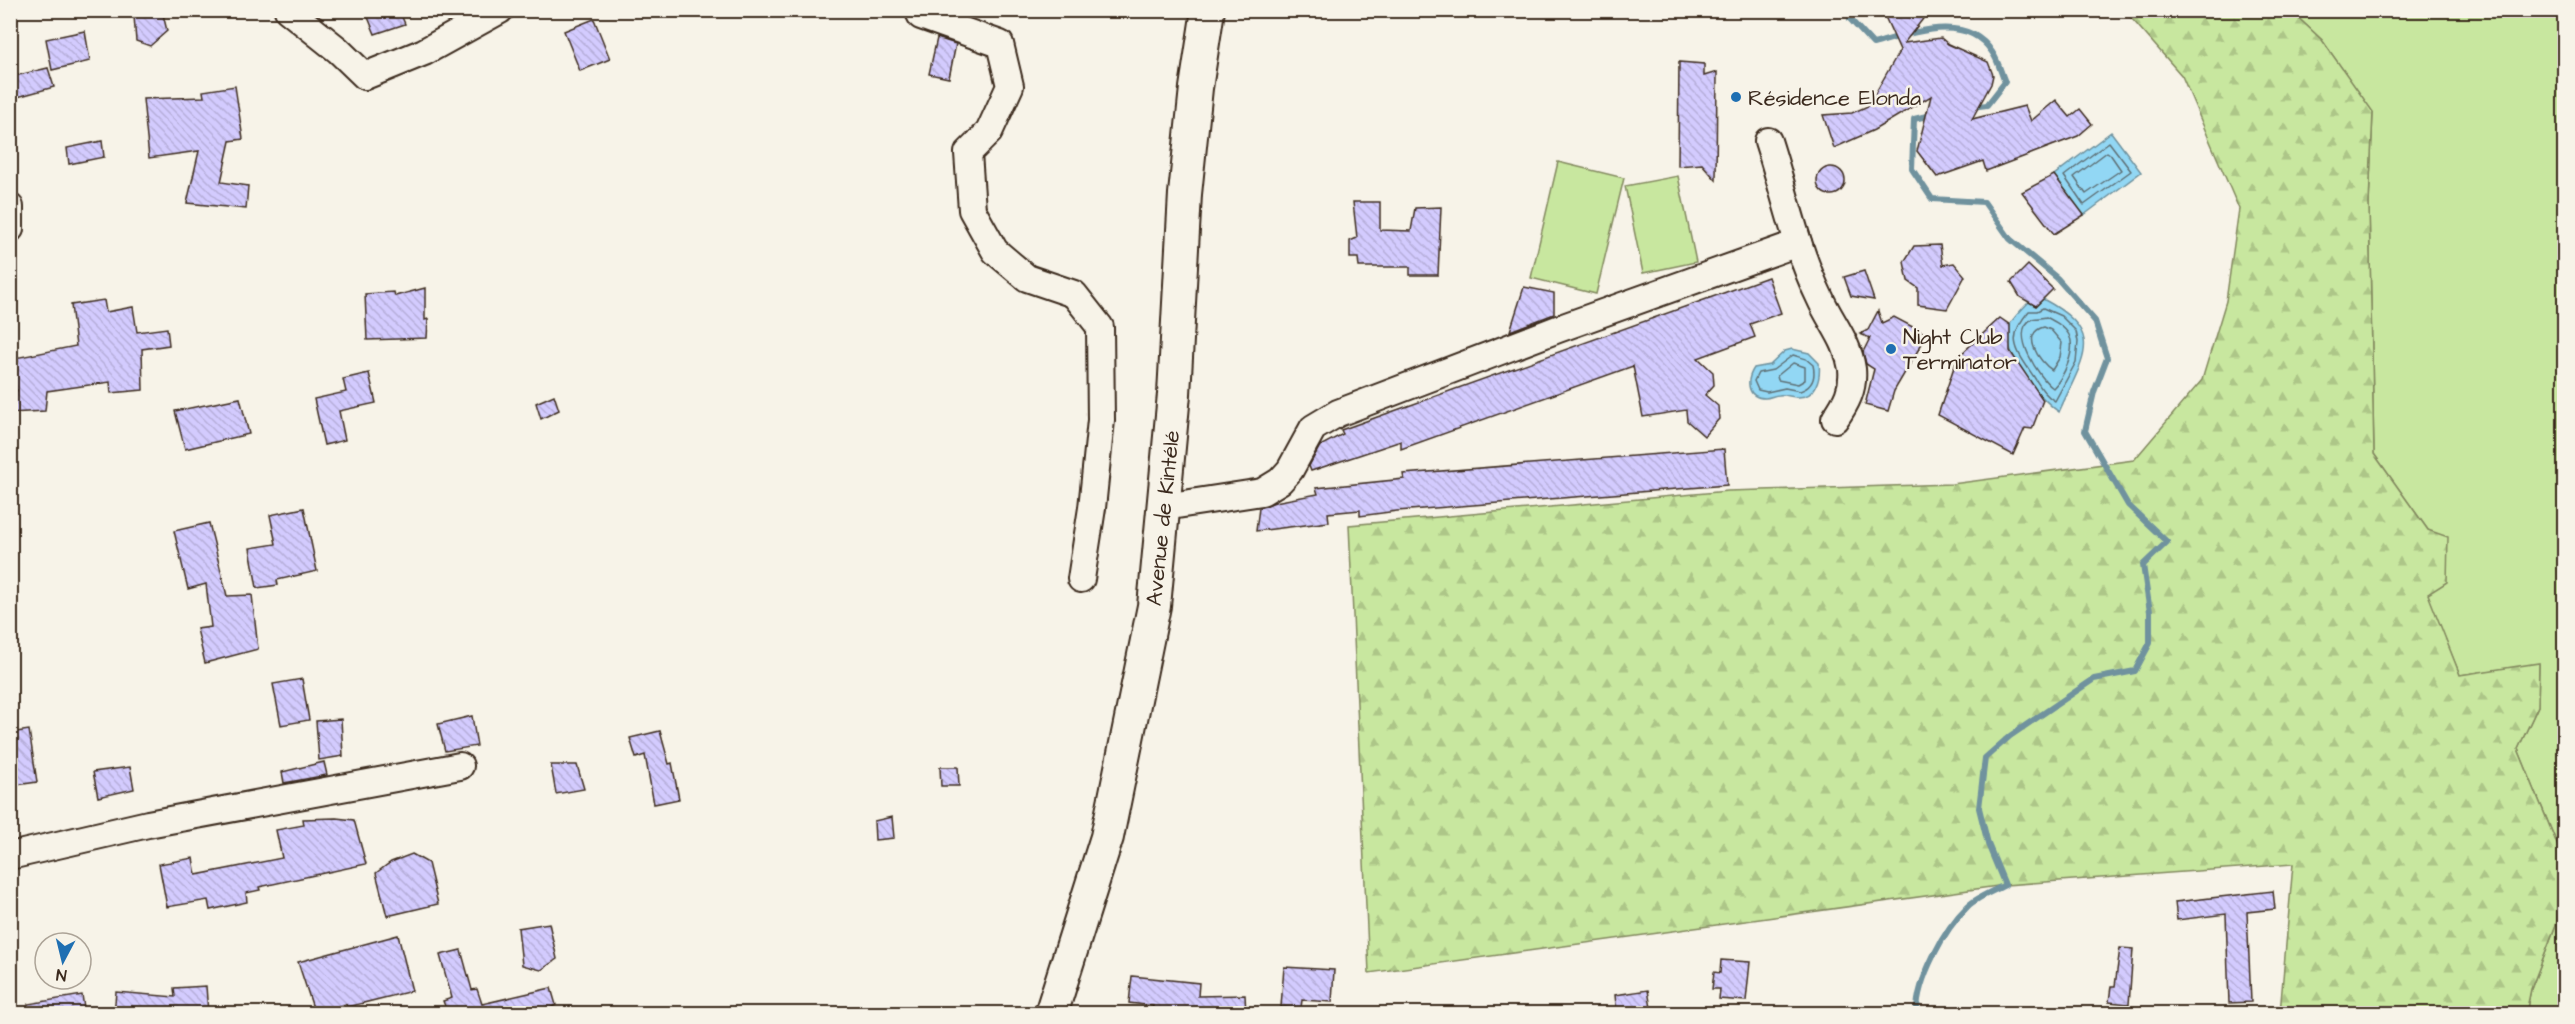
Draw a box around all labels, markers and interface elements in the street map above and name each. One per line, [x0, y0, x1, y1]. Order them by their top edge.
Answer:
place label: Résidence Elonda [1748, 83, 1921, 114]
marker: Résidence Elonda [1729, 90, 1743, 104]
place label: Night Club Terminator [1903, 322, 2017, 378]
marker: Night Club Terminator [1884, 342, 1898, 356]
street label: Avenue de Kintélé [1139, 429, 1188, 607]
north arrow [33, 931, 93, 991]
text: N [55, 963, 68, 986]

